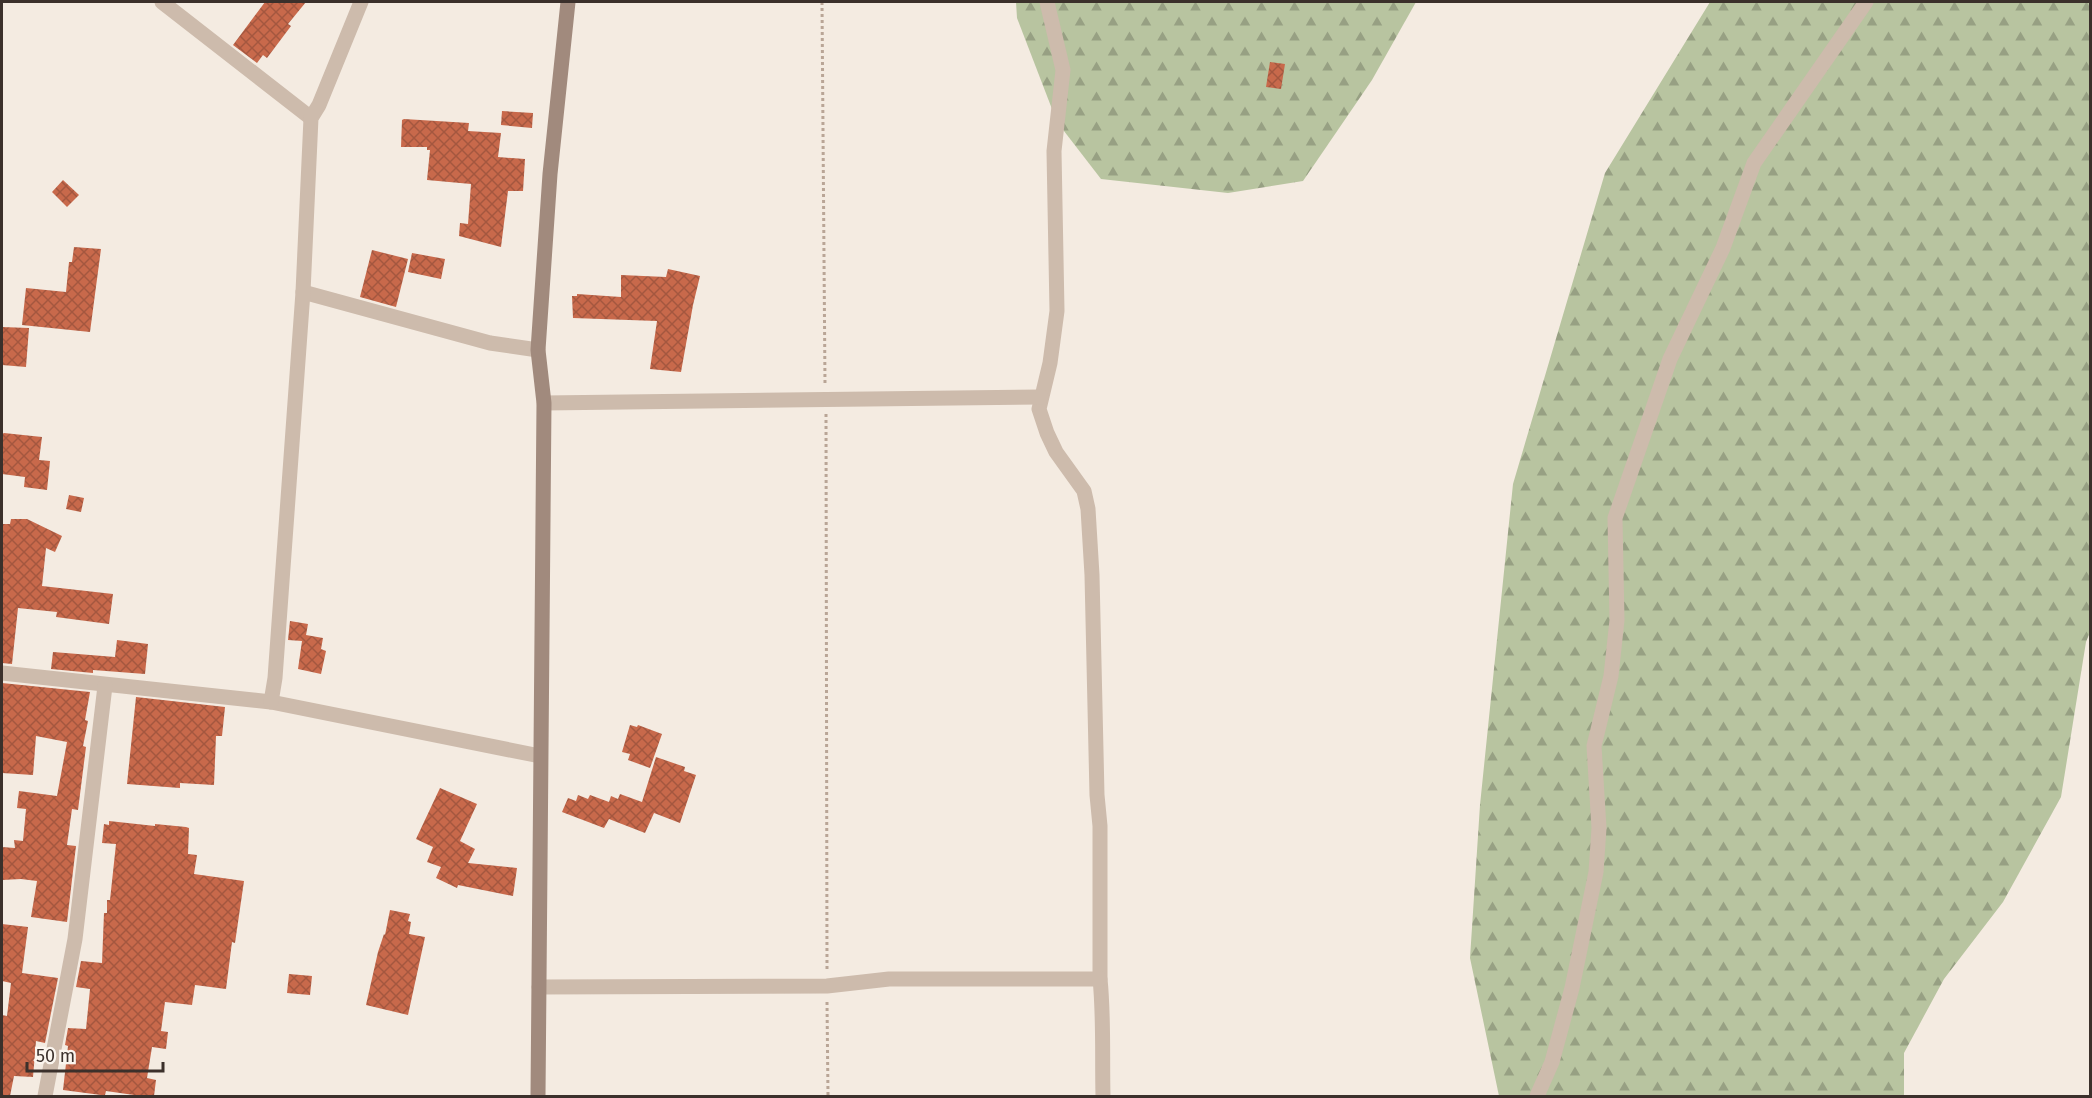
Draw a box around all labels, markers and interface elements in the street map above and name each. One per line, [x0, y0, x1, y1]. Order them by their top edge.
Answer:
scale bar [27, 1035, 164, 1073]
text: 50 m [36, 1045, 75, 1067]

